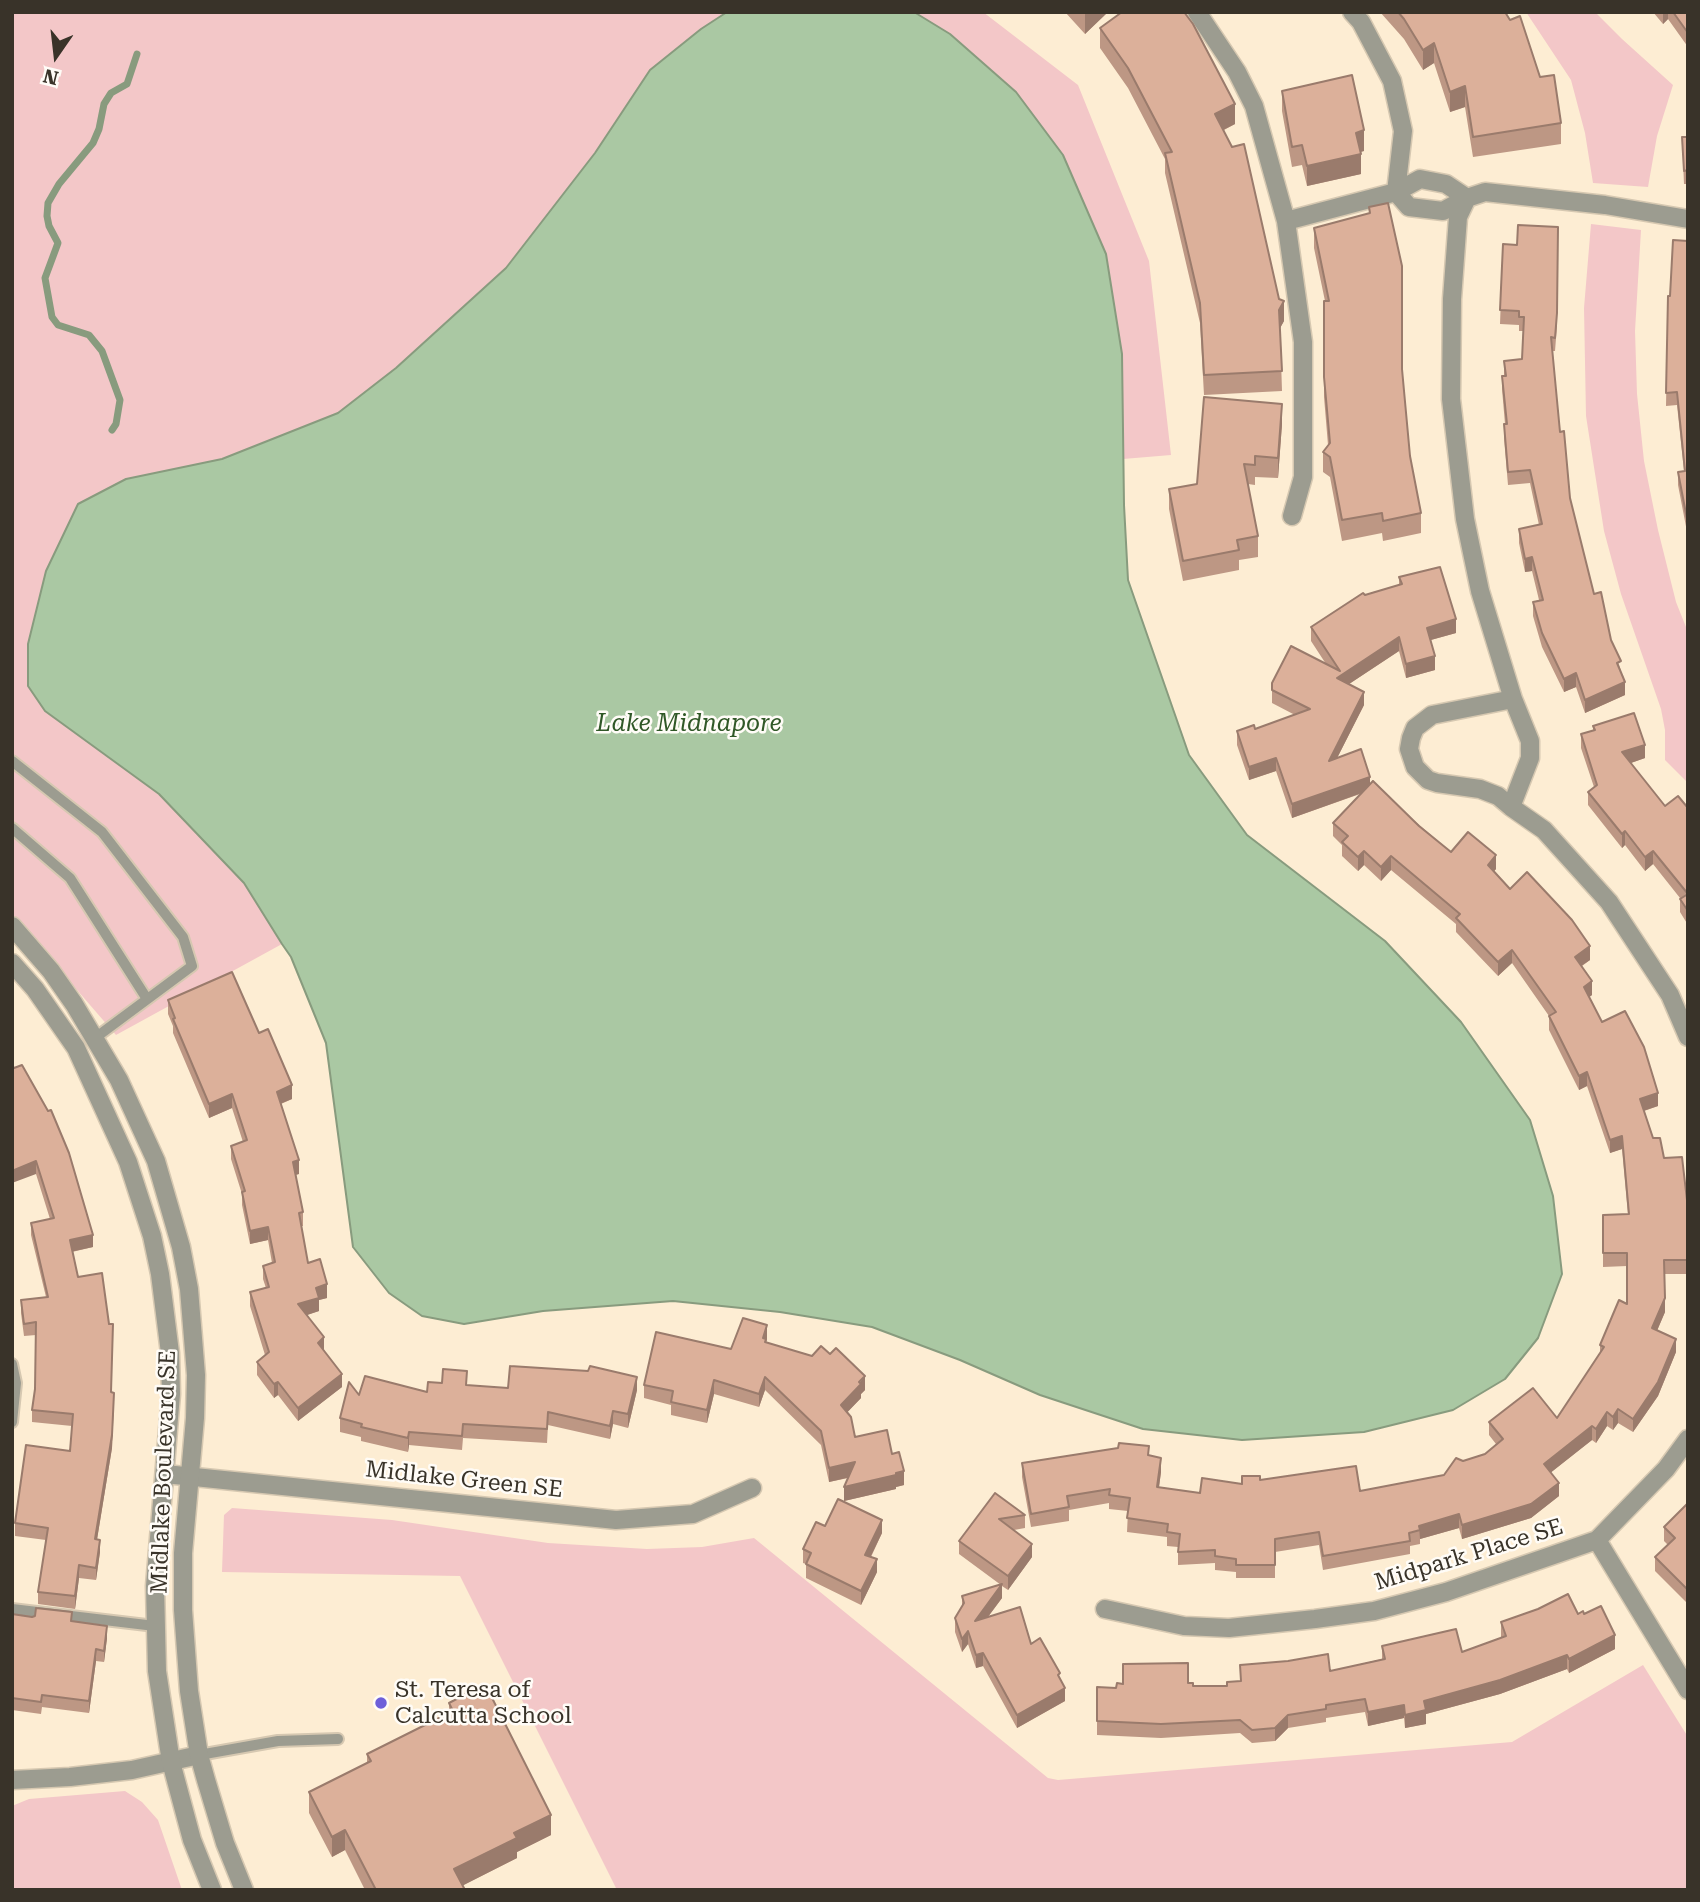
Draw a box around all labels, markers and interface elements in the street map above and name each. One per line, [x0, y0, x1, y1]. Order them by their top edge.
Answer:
north arrow [21, 21, 91, 91]
text: N [41, 64, 61, 90]
water label: Lake Midnapore [596, 710, 782, 738]
street label: Midlake Boulevard SE [146, 1350, 182, 1594]
street label: Midlake Green SE [364, 1456, 564, 1504]
street label: Midpark Place SE [1371, 1513, 1567, 1597]
place label: St. Teresa of Calcutta School [395, 1676, 572, 1730]
marker: St. Teresa of Calcutta School [373, 1695, 389, 1711]

